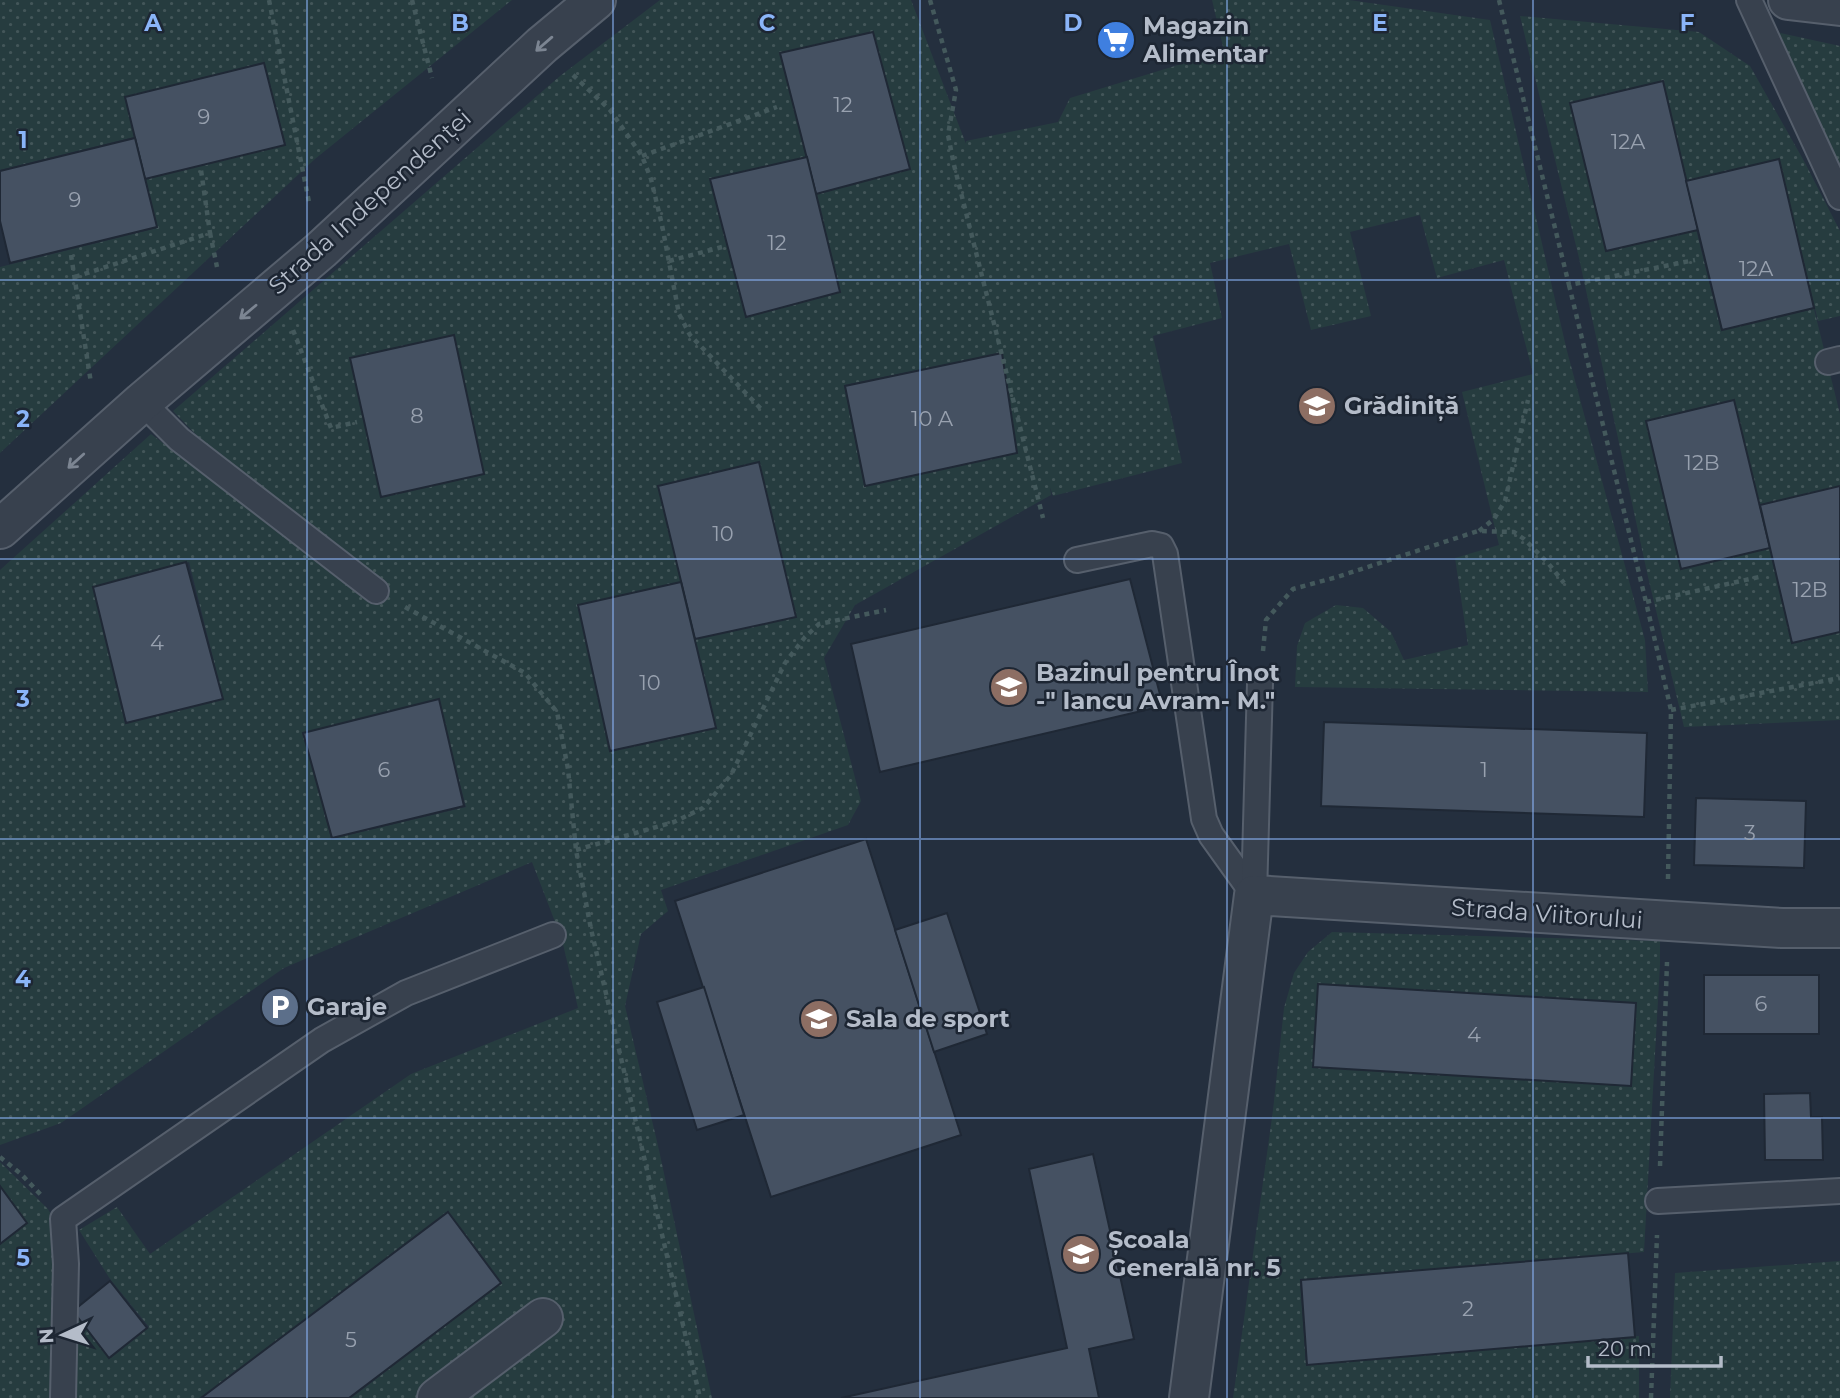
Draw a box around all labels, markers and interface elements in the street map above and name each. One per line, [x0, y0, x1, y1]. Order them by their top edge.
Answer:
text: A [143, 9, 162, 37]
text: B [451, 9, 469, 37]
text: C [759, 9, 776, 37]
text: D [1064, 9, 1083, 37]
text: E [1372, 9, 1388, 37]
text: F [1680, 9, 1695, 37]
place label: Magazin Alimentar [1142, 11, 1268, 68]
supermarket icon: Magazin Alimentar [1095, 19, 1137, 61]
one-way arrow [535, 36, 553, 52]
house number: 12 [833, 92, 853, 117]
street label: Strada Independenței [262, 103, 477, 300]
house number: 9 [198, 104, 210, 129]
text: 1 [18, 126, 28, 154]
house number: 12A [1611, 129, 1646, 154]
house number: 9 [69, 187, 81, 212]
house number: 12 [767, 230, 787, 255]
house number: 12A [1739, 256, 1774, 281]
one-way arrow [239, 304, 257, 320]
school or university icon: Grădiniță [1296, 385, 1338, 427]
place label: Grădiniță [1344, 391, 1459, 421]
house number: 8 [410, 403, 424, 428]
text: 2 [16, 405, 30, 433]
house number: 10 A [911, 406, 954, 431]
house number: 12B [1684, 450, 1720, 475]
one-way arrow [67, 453, 85, 469]
house number: 10 [712, 521, 734, 546]
house number: 12B [1792, 577, 1828, 602]
house number: 4 [150, 630, 164, 655]
place label: Bazinul pentru Înot -" Iancu Avram- M." [1036, 658, 1280, 715]
school or university icon: Bazinul pentru Înot -" Iancu Avram- M." [988, 666, 1030, 708]
house number: 10 [639, 670, 661, 695]
text: 3 [15, 685, 30, 713]
house number: 6 [378, 757, 391, 782]
house number: 1 [1480, 757, 1488, 782]
house number: 3 [1744, 820, 1756, 845]
street label: Strada Viitorului [1450, 892, 1644, 935]
text: 4 [15, 965, 31, 993]
parking icon: Garaje [259, 986, 301, 1028]
house number: 6 [1755, 991, 1768, 1016]
place label: Garaje [307, 992, 387, 1021]
school or university icon: Sala de sport [798, 998, 840, 1040]
place label: Sala de sport [846, 1004, 1010, 1033]
house number: 4 [1467, 1022, 1481, 1047]
place label: Școala Generală nr. 5 [1108, 1225, 1281, 1282]
school or university icon: Școala Generală nr. 5 [1060, 1233, 1102, 1275]
text: 5 [16, 1244, 30, 1272]
house number: 2 [1462, 1296, 1474, 1321]
north arrow [28, 1300, 98, 1370]
scale bar [1588, 1324, 1721, 1368]
house number: 5 [345, 1327, 357, 1352]
text: N [35, 1328, 59, 1345]
text: 20 m [1598, 1336, 1652, 1361]

